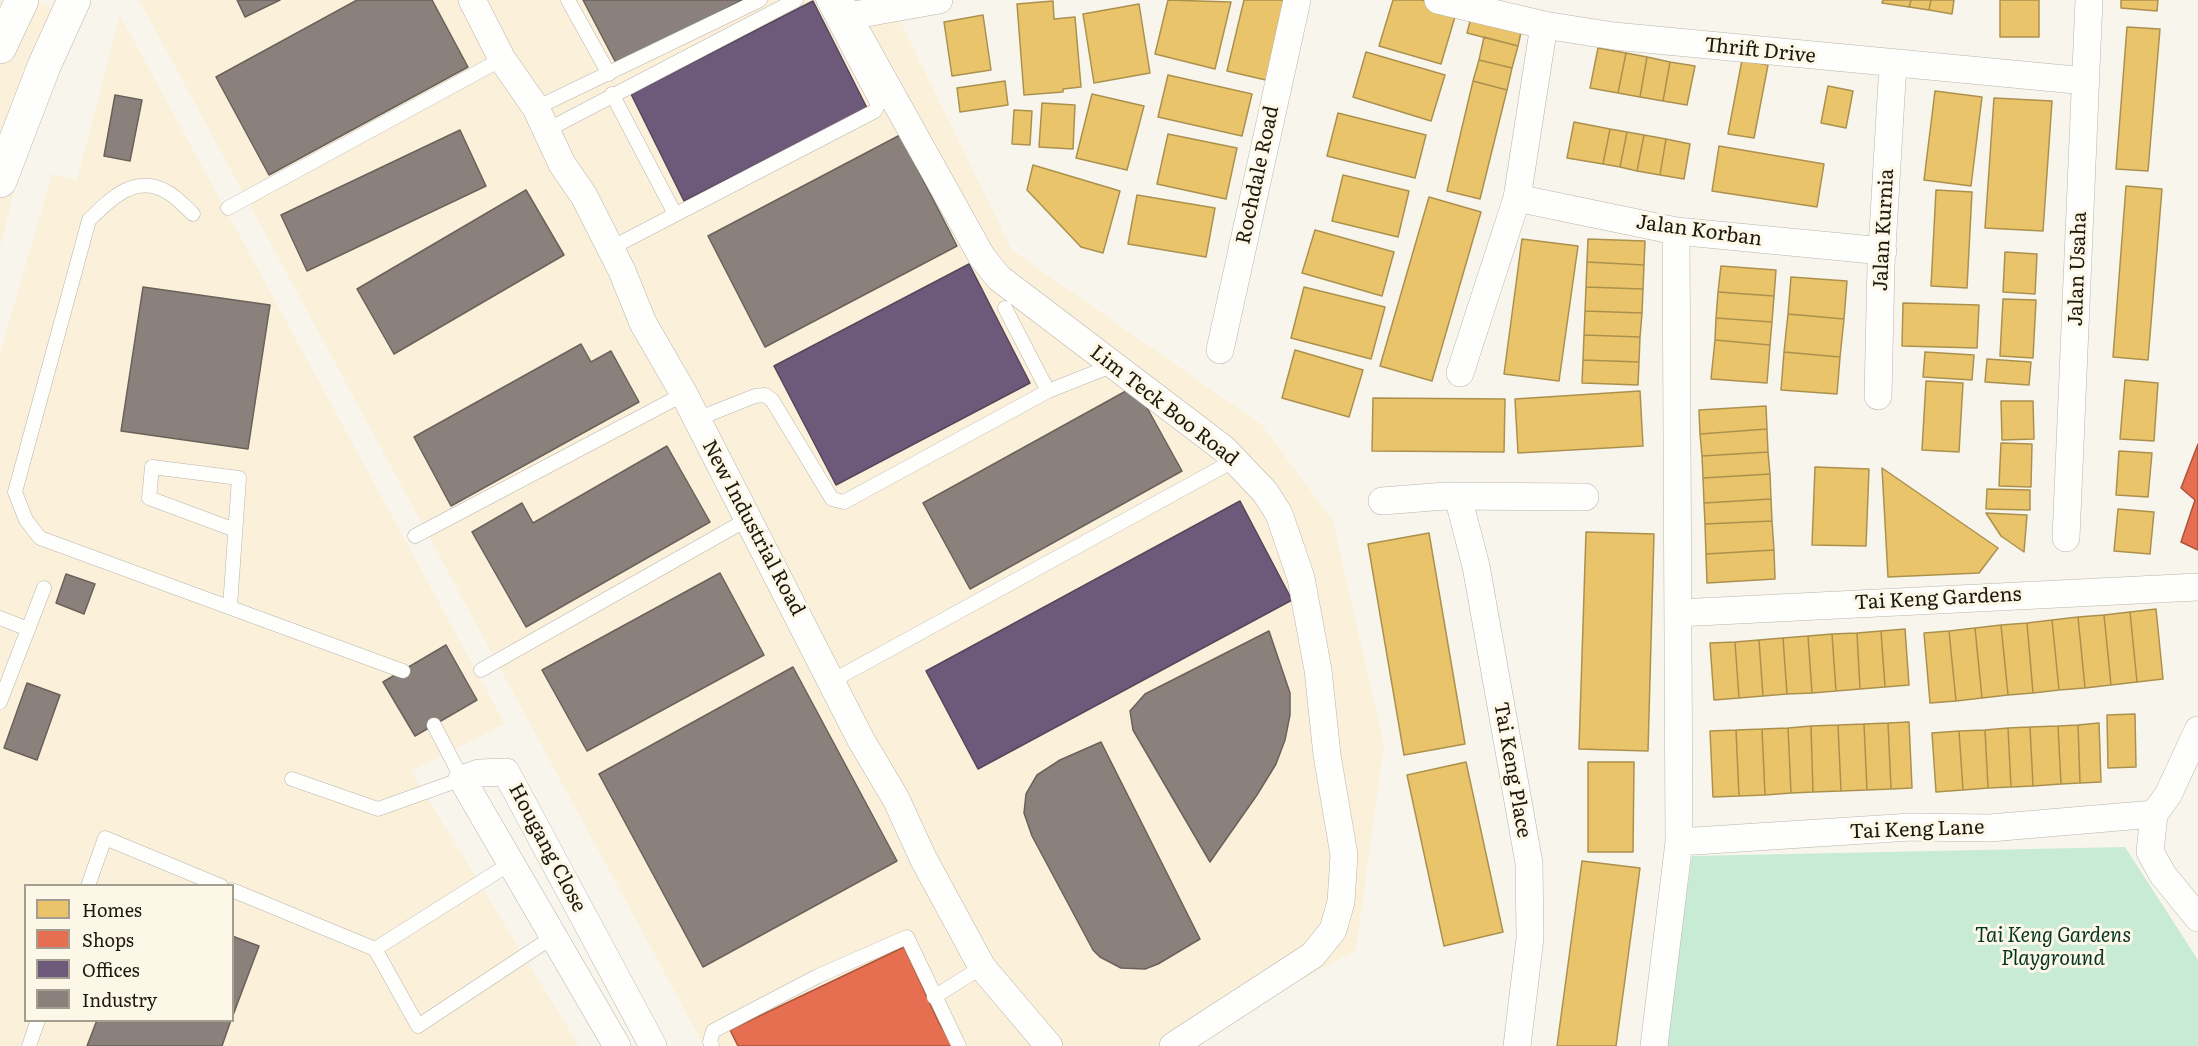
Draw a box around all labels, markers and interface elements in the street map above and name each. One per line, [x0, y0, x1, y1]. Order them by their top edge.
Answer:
street label: Thrift Drive [1703, 33, 1817, 69]
street label: Rochdale Road [1232, 104, 1284, 246]
street label: Jalan Kurnia [1869, 168, 1899, 292]
street label: Jalan Korban [1635, 210, 1763, 252]
street label: Jalan Usaha [2064, 211, 2092, 327]
street label: Lim Teck Boo Road [1085, 341, 1243, 471]
street label: New Industrial Road [696, 436, 810, 620]
street label: Tai Keng Gardens [1854, 583, 2022, 615]
street label: Tai Keng Place [1488, 700, 1536, 840]
street label: Hougang Close [503, 780, 591, 916]
street label: Tai Keng Lane [1849, 816, 1985, 844]
legend [24, 884, 234, 1022]
text: Homes [82, 896, 142, 923]
park label: Tai Keng Gardens Playground [1975, 924, 2131, 971]
text: Shops [82, 926, 134, 953]
text: Offices [82, 956, 140, 983]
text: Industry [82, 986, 157, 1013]

